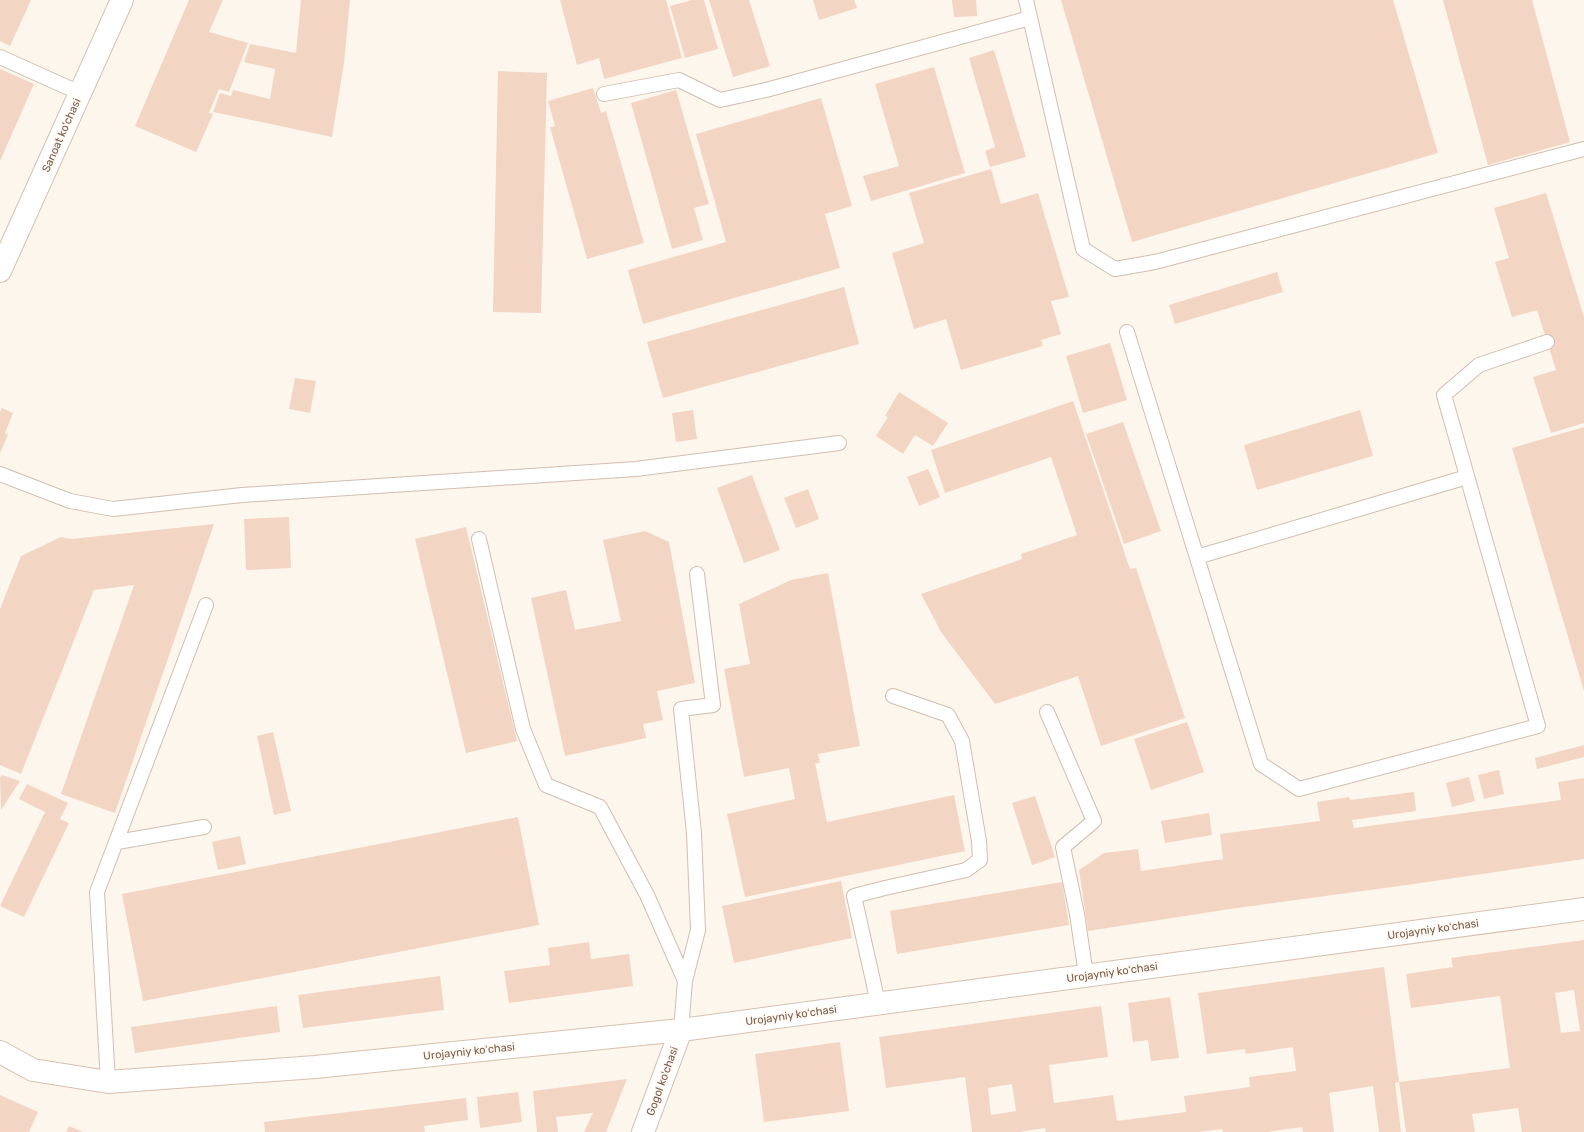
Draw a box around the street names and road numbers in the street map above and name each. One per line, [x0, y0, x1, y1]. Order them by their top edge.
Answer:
street label: Sanoat ko'chasi [39, 96, 84, 174]
street label: Urоjayniy koʻchasi [1387, 917, 1480, 942]
street label: Urоjayniy koʻchasi [1066, 960, 1159, 985]
street label: Urоjayniy koʻchasi [745, 1003, 838, 1028]
street label: Urоjayniy koʻchasi [423, 1040, 516, 1063]
street label: Gogol ko'chasi [644, 1045, 681, 1118]

